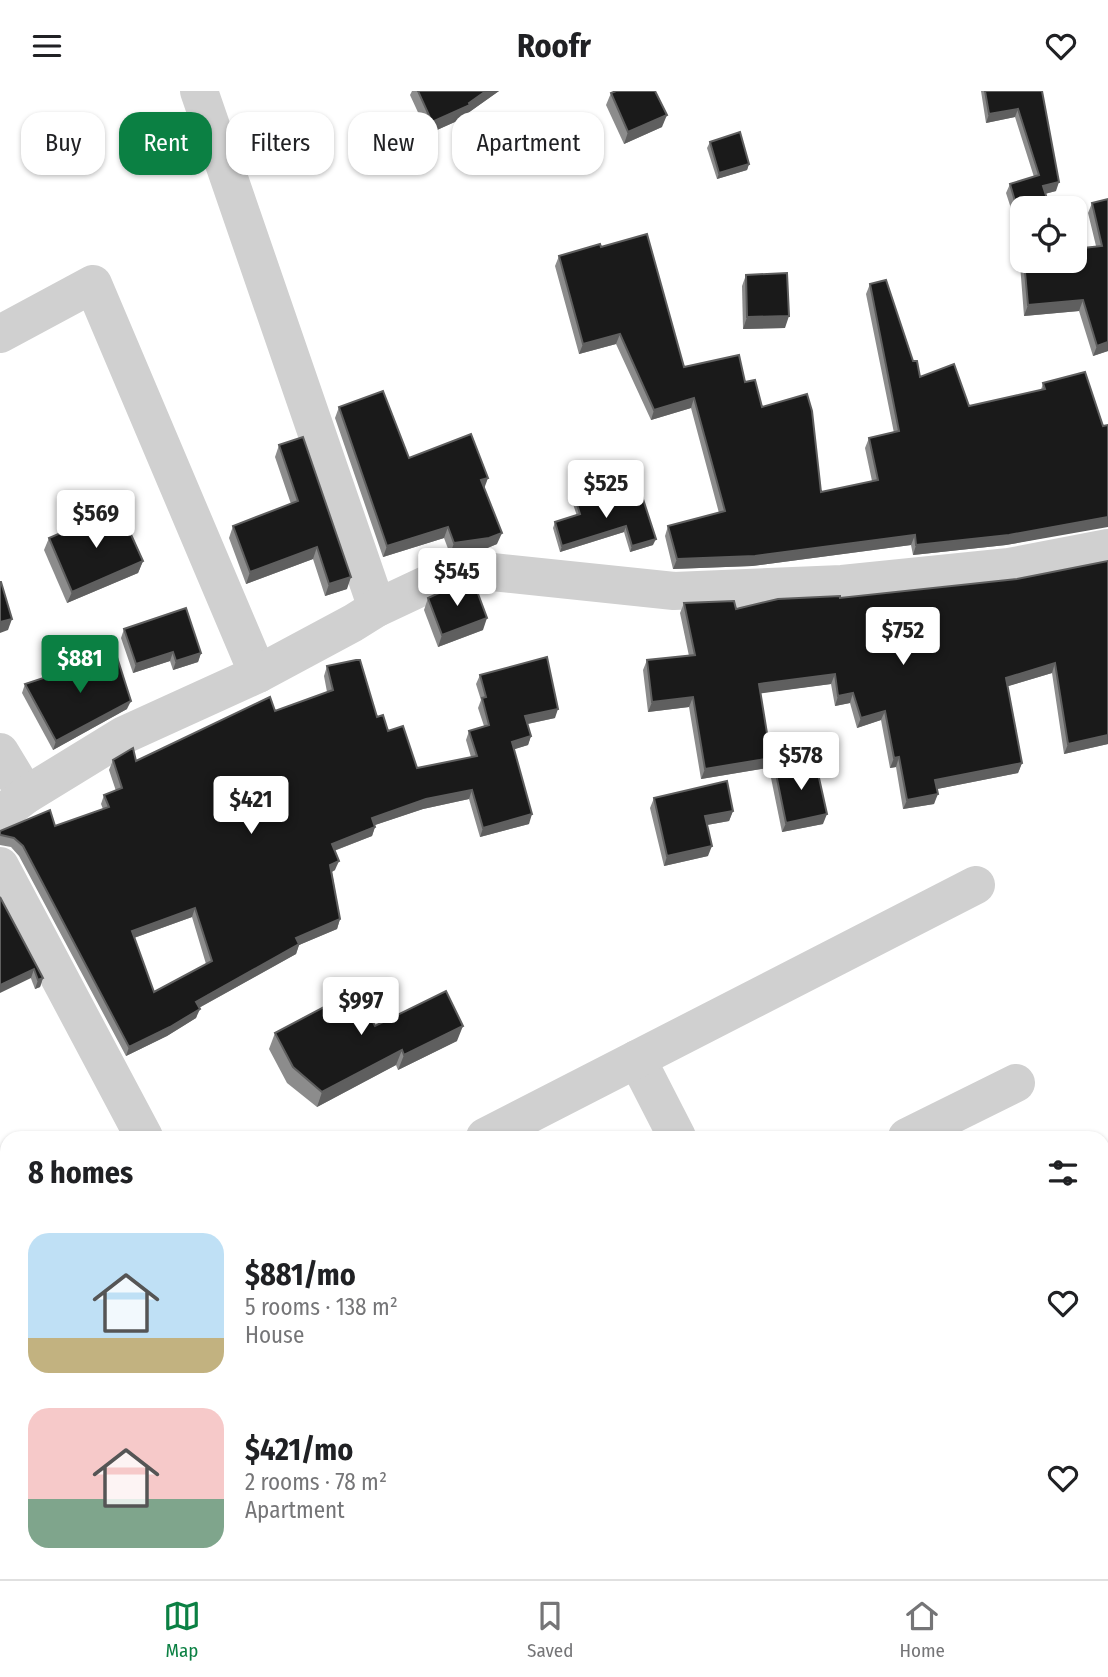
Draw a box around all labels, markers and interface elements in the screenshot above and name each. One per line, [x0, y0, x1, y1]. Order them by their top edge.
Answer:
icon: menu [28, 27, 66, 65]
text: Roofr [517, 27, 591, 65]
icon: heart [1042, 27, 1080, 65]
chip: Buy [21, 112, 105, 175]
chip: Rent [119, 112, 212, 175]
chip: Filters [226, 112, 334, 175]
chip: New [348, 112, 438, 175]
chip: Apartment [452, 112, 604, 175]
map controls [1010, 196, 1087, 273]
button: locate [1010, 196, 1087, 273]
pin: $525 [565, 461, 647, 520]
text: $525 [584, 469, 628, 497]
pin: $569 [55, 491, 137, 550]
text: $569 [73, 499, 119, 527]
pin: $545 [416, 549, 498, 608]
text: $545 [434, 557, 480, 585]
pin: $752 [862, 607, 944, 667]
text: $752 [882, 616, 924, 644]
pin: $881 [39, 635, 121, 695]
text: $881 [58, 644, 102, 672]
pin: $578 [760, 733, 842, 792]
text: $578 [779, 741, 823, 769]
pin: $421 [210, 777, 292, 836]
text: $421 [229, 785, 273, 813]
pin: $997 [320, 977, 402, 1037]
text: $997 [339, 986, 383, 1014]
icon: filters [1044, 1154, 1082, 1192]
text: 8 homes [28, 1155, 133, 1191]
text: $881/mo [245, 1257, 356, 1293]
icon: home [84, 1261, 168, 1345]
icon: heart [1044, 1284, 1082, 1322]
text: 5 rooms · 138 m² [245, 1293, 398, 1321]
text: House [245, 1321, 304, 1349]
text: $421/mo [245, 1432, 353, 1468]
icon: home [84, 1436, 168, 1520]
icon: heart [1044, 1459, 1082, 1497]
text: 2 rooms · 78 m² [245, 1468, 387, 1496]
text: Apartment [245, 1496, 345, 1524]
tab: Map [163, 1597, 201, 1662]
tab: Saved [527, 1597, 573, 1662]
tab: Home [899, 1597, 945, 1662]

